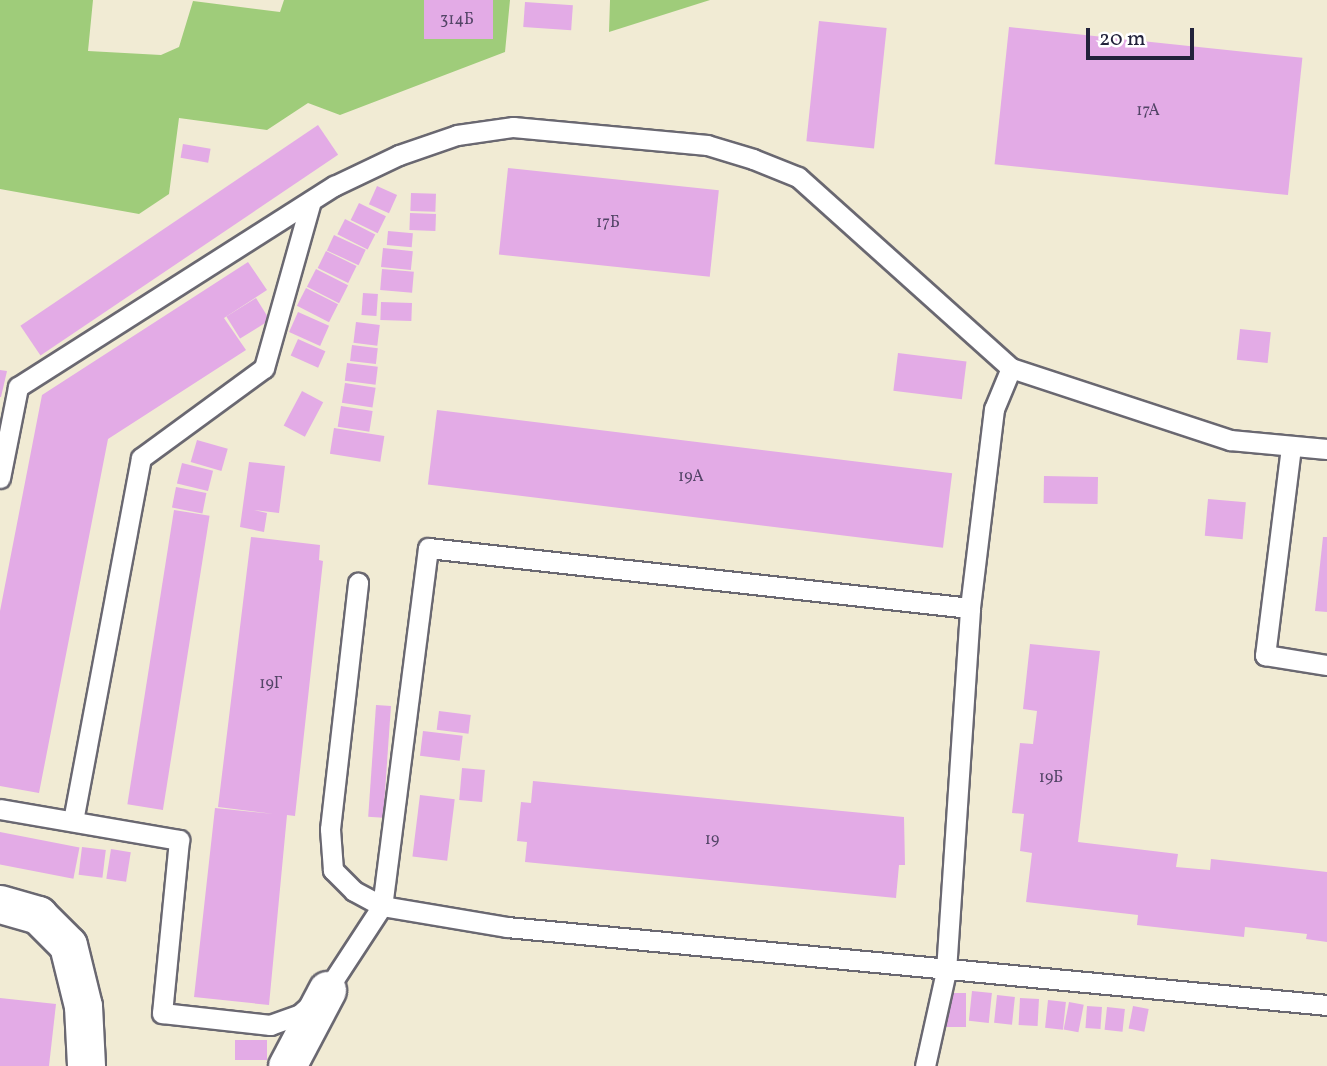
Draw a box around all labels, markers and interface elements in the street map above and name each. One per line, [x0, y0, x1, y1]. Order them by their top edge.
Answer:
house number: 314Б [440, 10, 474, 30]
scale bar [1089, 14, 1198, 58]
text: 20 m [1099, 25, 1145, 54]
house number: 17А [1136, 101, 1160, 121]
house number: 17Б [596, 213, 620, 233]
house number: 19А [678, 467, 704, 487]
house number: 19Г [259, 674, 283, 694]
house number: 19Б [1039, 768, 1063, 788]
house number: 19 [705, 830, 719, 850]

